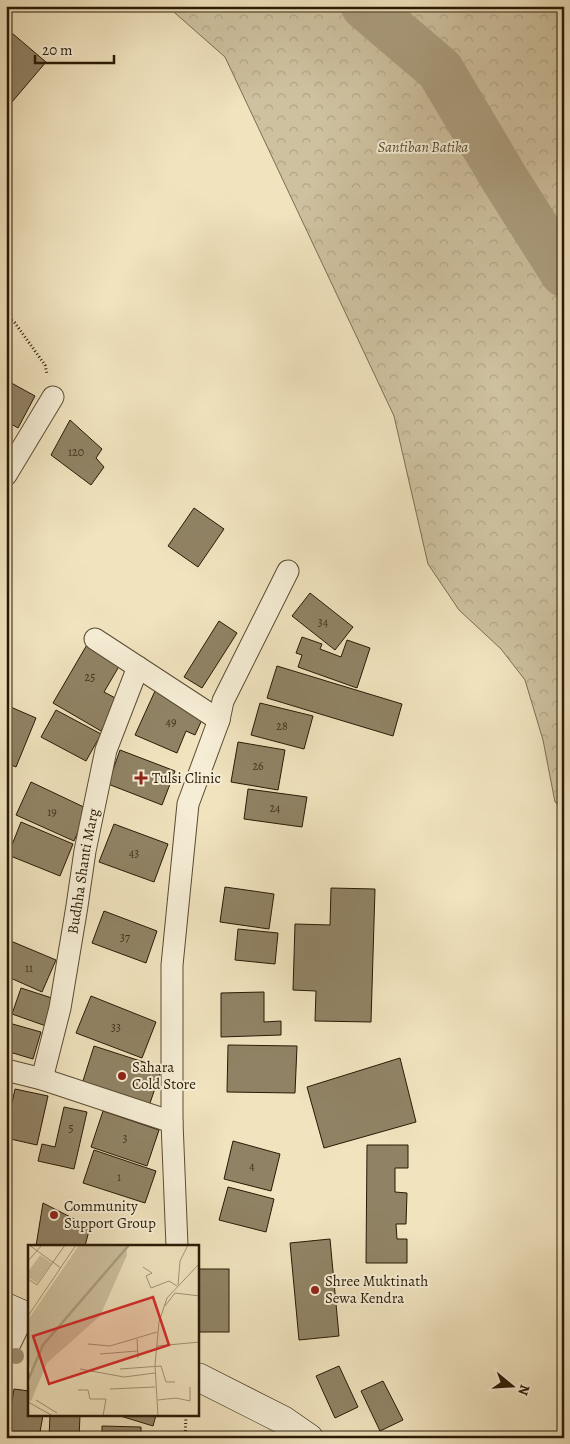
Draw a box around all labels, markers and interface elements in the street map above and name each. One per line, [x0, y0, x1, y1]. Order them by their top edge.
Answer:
scale bar [35, 32, 114, 64]
text: 20 m [42, 40, 73, 60]
park label: Santiban Batika [378, 137, 468, 157]
house number: 120 [68, 444, 84, 460]
house number: 34 [318, 614, 329, 630]
house number: 25 [85, 669, 95, 685]
house number: 49 [166, 714, 176, 730]
house number: 28 [276, 718, 288, 734]
house number: 26 [252, 758, 264, 774]
place label: Tulsi Clinic [152, 768, 221, 788]
marker: Tulsi Clinic [134, 771, 148, 785]
house number: 24 [269, 800, 281, 816]
house number: 19 [47, 804, 57, 820]
street label: Budhha Shanti Marg [62, 806, 104, 936]
house number: 43 [129, 845, 139, 861]
house number: 37 [120, 929, 131, 945]
house number: 11 [25, 960, 33, 976]
house number: 33 [111, 1019, 121, 1035]
place label: Sahara Cold Store [132, 1057, 196, 1094]
marker: Sahara Cold Store [116, 1070, 128, 1082]
house number: 5 [68, 1120, 74, 1136]
house number: 3 [123, 1130, 128, 1146]
house number: 4 [249, 1158, 255, 1174]
house number: 1 [117, 1169, 121, 1185]
place label: Community Support Group [64, 1196, 156, 1233]
marker: Community Support Group [48, 1209, 60, 1221]
inset map [28, 1245, 199, 1416]
place label: Shree Muktinath Sewa Kendra [325, 1271, 428, 1308]
marker: Shree Muktinath Sewa Kendra [309, 1284, 321, 1296]
north arrow [488, 1362, 538, 1412]
text: N [513, 1382, 534, 1398]

